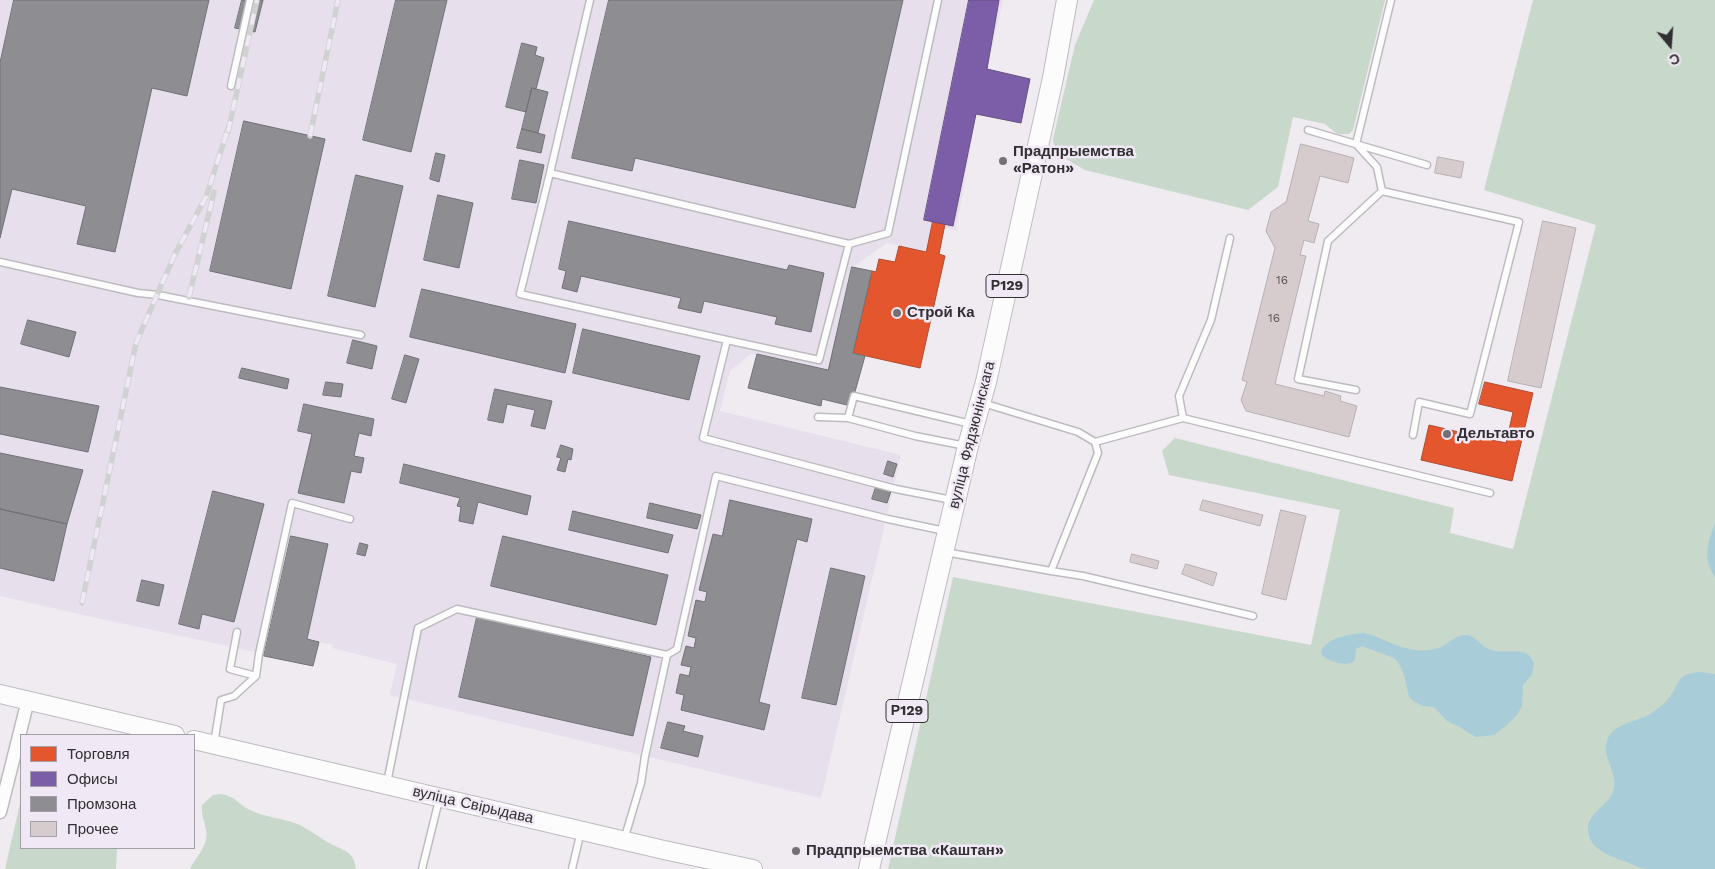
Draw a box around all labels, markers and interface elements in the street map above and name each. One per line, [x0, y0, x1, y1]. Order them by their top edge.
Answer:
north arrow [1645, 20, 1695, 70]
text: С [1667, 50, 1682, 68]
place label: Прадпрыемства «Ратон» [1013, 143, 1134, 178]
marker: Прадпрыемства «Ратон» [997, 155, 1009, 167]
house number: 16 [1276, 273, 1288, 287]
road number: Р129 [986, 274, 1028, 298]
place label: Строй Ка [907, 304, 975, 322]
marker: Строй Ка [891, 307, 903, 319]
house number: 16 [1268, 311, 1280, 325]
street label: вуліца Фядзюнінскага [945, 359, 999, 511]
place label: Дельтавто [1457, 425, 1535, 443]
marker: Дельтавто [1441, 428, 1453, 440]
road number: Р129 [886, 699, 928, 722]
legend [20, 734, 195, 849]
text: Торговля [67, 745, 130, 763]
text: Офисы [67, 770, 118, 788]
street label: вуліца Свірыдава [411, 782, 535, 828]
text: Промзона [67, 795, 136, 813]
text: Прочее [67, 820, 119, 838]
place label: Прадпрыемства «Каштан» [806, 842, 1004, 860]
marker: Прадпрыемства «Каштан» [790, 845, 802, 857]

